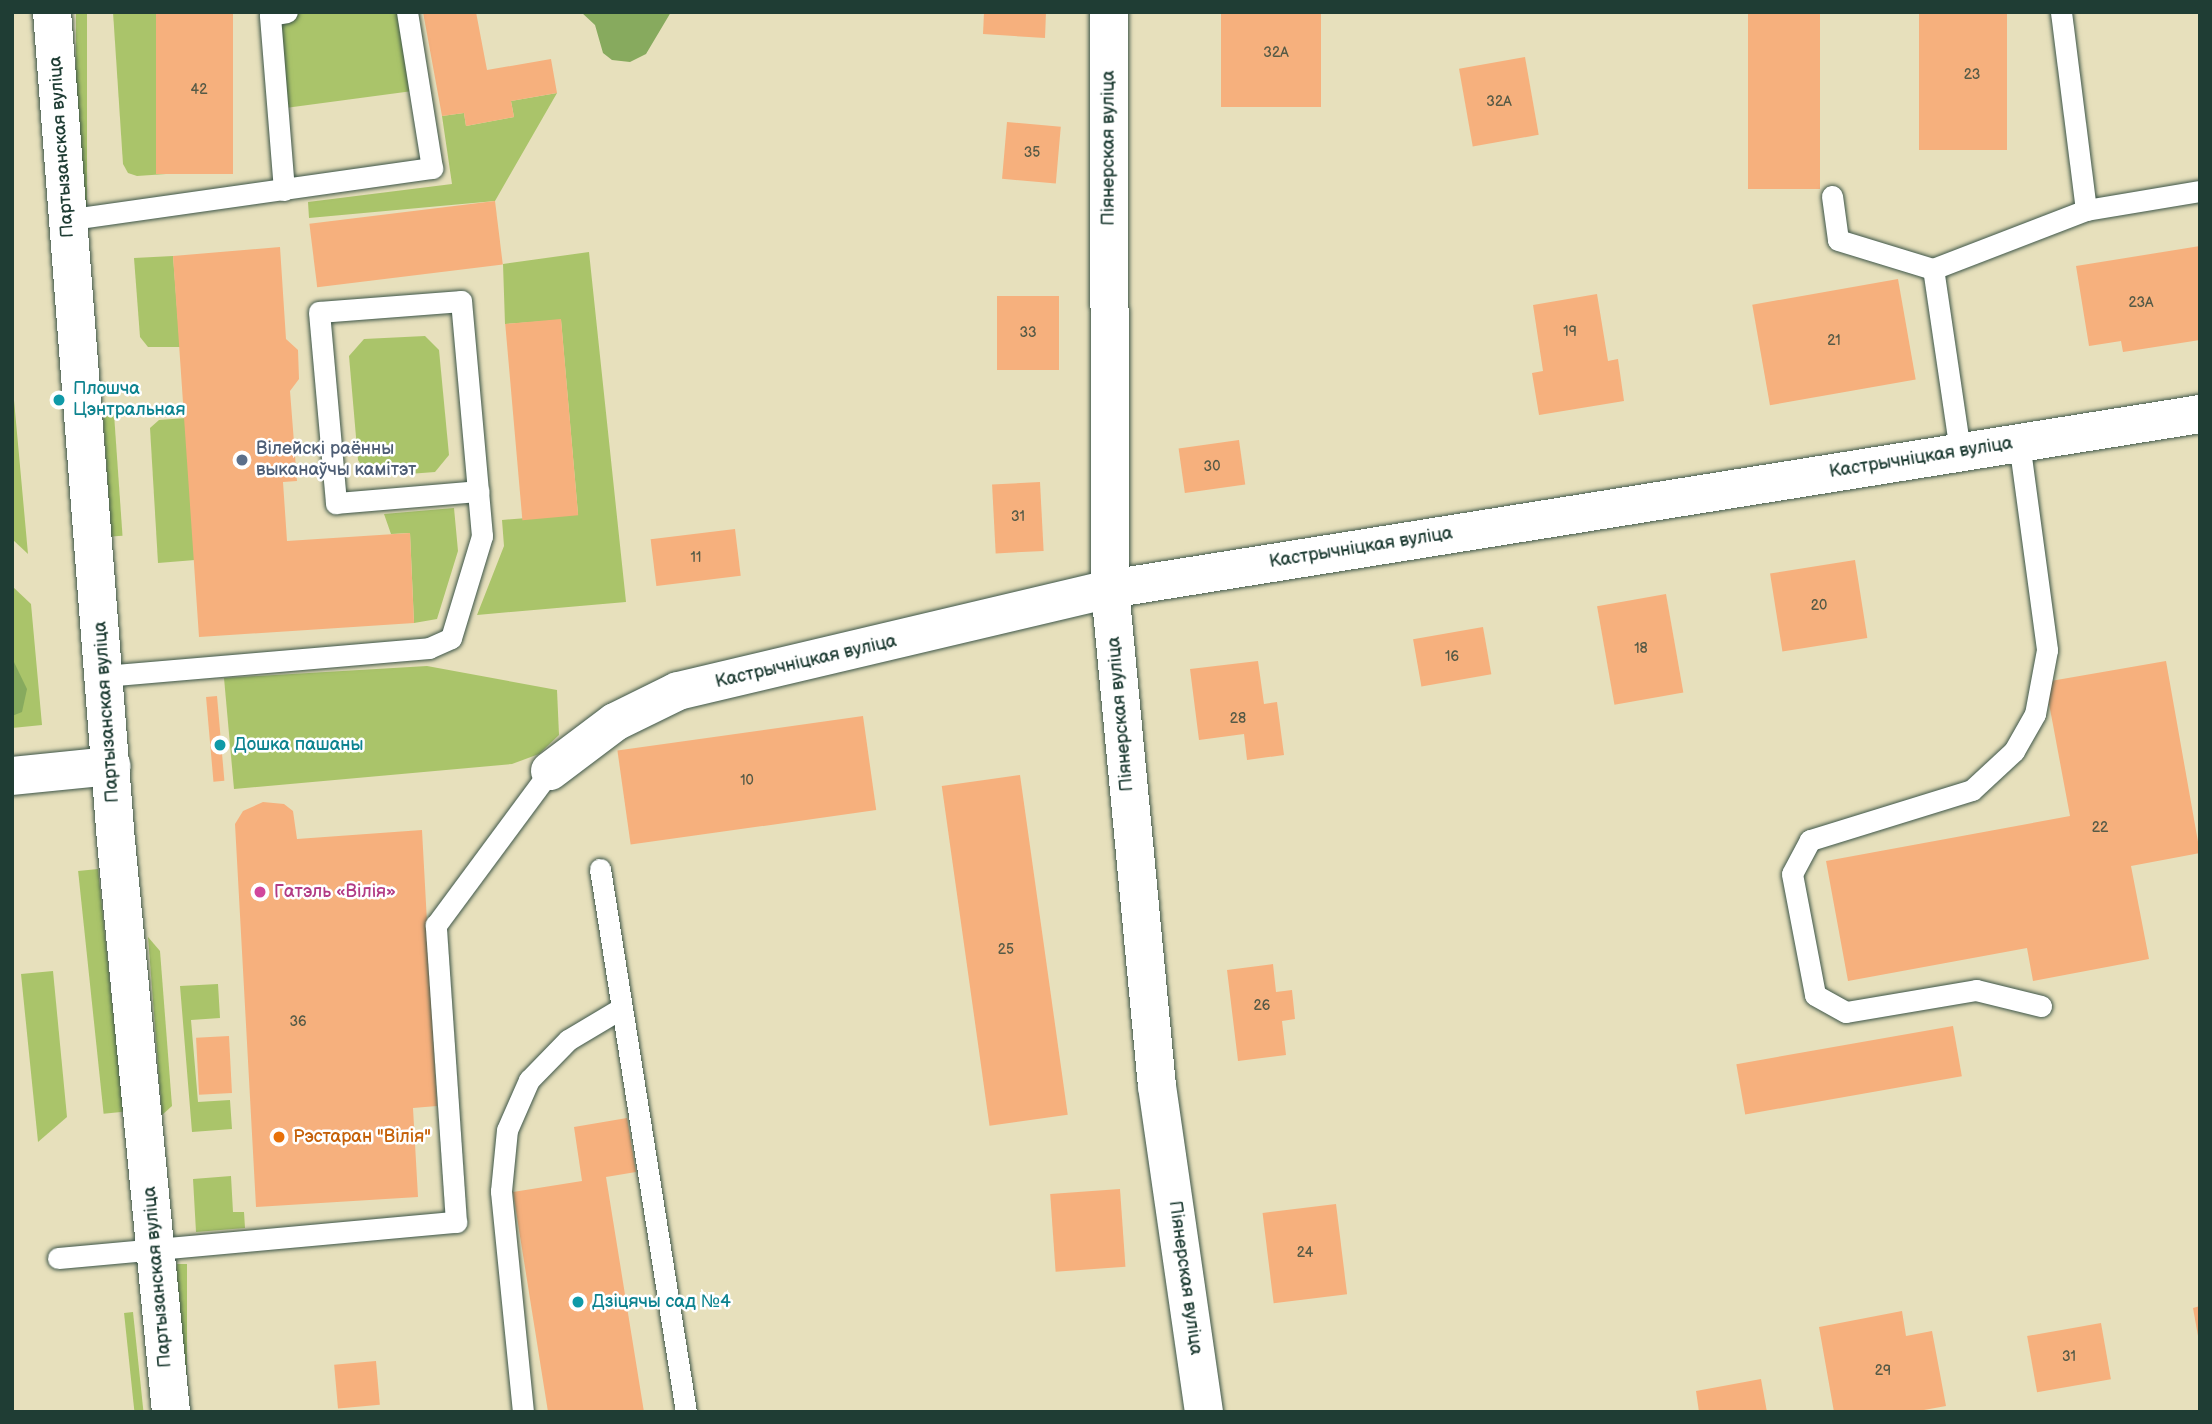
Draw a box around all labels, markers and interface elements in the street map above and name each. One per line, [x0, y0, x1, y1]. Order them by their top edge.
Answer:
house number: 32А [1263, 45, 1289, 61]
street label: Партызанская вуліца [45, 56, 79, 238]
house number: 23 [1964, 67, 1980, 83]
street label: Піянерская вуліца [1098, 70, 1120, 226]
house number: 42 [191, 82, 207, 98]
house number: 32А [1486, 94, 1512, 110]
house number: 35 [1024, 145, 1040, 161]
house number: 23А [2128, 295, 2154, 311]
house number: 19 [1563, 324, 1577, 340]
house number: 33 [1019, 325, 1037, 341]
house number: 21 [1827, 333, 1841, 349]
place label: Плошча Цэнтральная [73, 379, 185, 422]
marker: Плошча Цэнтральная [51, 392, 67, 408]
street label: Кастрычніцкая вуліца [1828, 433, 2014, 483]
place label: Вілейскі раённы выканаўчы камітэт [256, 439, 416, 482]
marker: Вілейскі раённы выканаўчы камітэт [234, 452, 250, 468]
house number: 30 [1204, 459, 1220, 475]
house number: 31 [1011, 509, 1025, 525]
street label: Кастрычніцкая вуліца [1268, 523, 1454, 573]
house number: 11 [691, 550, 701, 566]
house number: 20 [1811, 598, 1827, 614]
street label: Партызанская вуліца [90, 621, 124, 803]
street label: Кастрычніцкая вуліца [713, 631, 899, 693]
street label: Піянерская вуліца [1103, 636, 1139, 792]
house number: 18 [1634, 641, 1648, 657]
house number: 16 [1445, 649, 1459, 665]
house number: 28 [1230, 711, 1246, 727]
place label: Дошка пашаны [234, 734, 363, 756]
marker: Дошка пашаны [212, 737, 228, 753]
house number: 10 [740, 773, 754, 789]
house number: 22 [2092, 820, 2108, 836]
place label: Гатэль «Вілія» [274, 881, 396, 903]
marker: Гатэль «Вілія» [252, 884, 268, 900]
house number: 25 [998, 942, 1014, 958]
house number: 26 [1254, 998, 1270, 1014]
house number: 36 [289, 1014, 307, 1030]
place label: Рэстаран "Вілія" [293, 1126, 431, 1148]
marker: Рэстаран "Вілія" [271, 1129, 287, 1145]
street label: Партызанская вуліца [139, 1185, 177, 1369]
street label: Піянерская вуліца [1163, 1200, 1207, 1356]
house number: 24 [1297, 1245, 1313, 1261]
place label: Дзіцячы сад №4 [592, 1291, 731, 1313]
marker: Дзіцячы сад №4 [570, 1294, 586, 1310]
house number: 31 [2062, 1349, 2076, 1365]
house number: 29 [1875, 1363, 1891, 1379]

